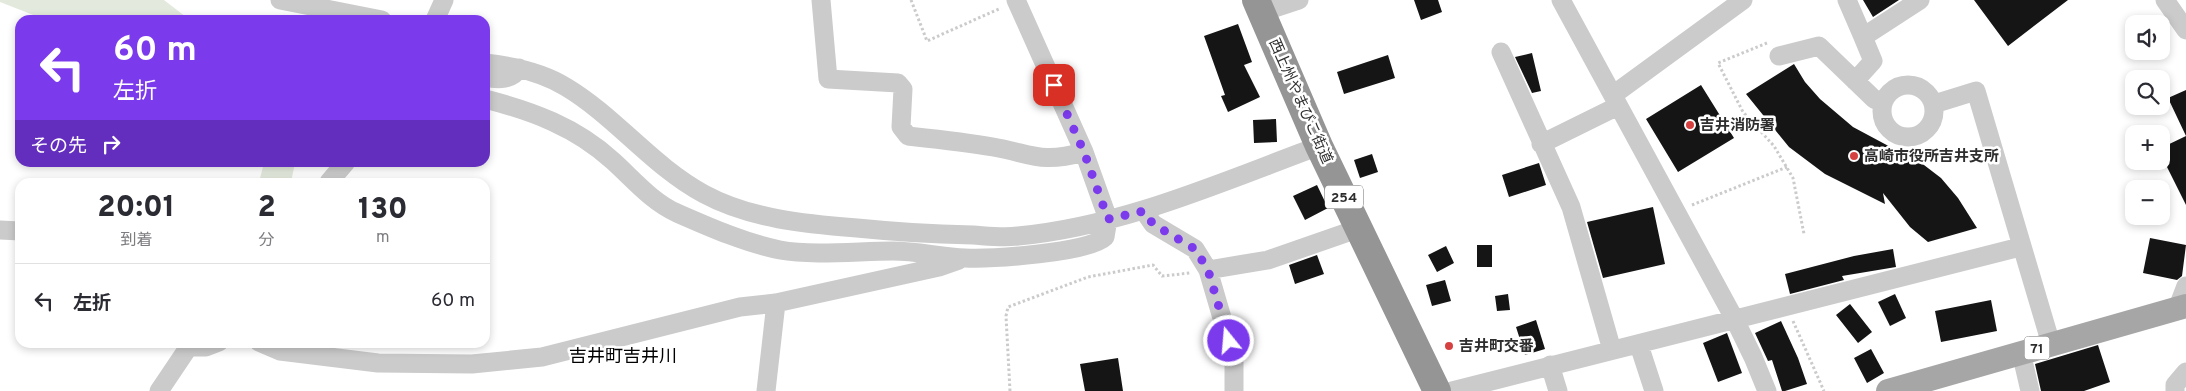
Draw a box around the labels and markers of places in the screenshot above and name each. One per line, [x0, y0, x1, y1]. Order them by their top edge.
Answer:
pin [1033, 64, 1075, 106]
place label: 吉井消防署 [1700, 116, 1775, 136]
marker: 吉井消防署 [1684, 119, 1696, 131]
place label: 高崎市役所吉井支所 [1864, 147, 1999, 167]
marker: 高崎市役所吉井支所 [1848, 150, 1860, 162]
place label: 吉井町交番 [1459, 337, 1534, 357]
marker: 吉井町交番 [1443, 340, 1455, 352]

